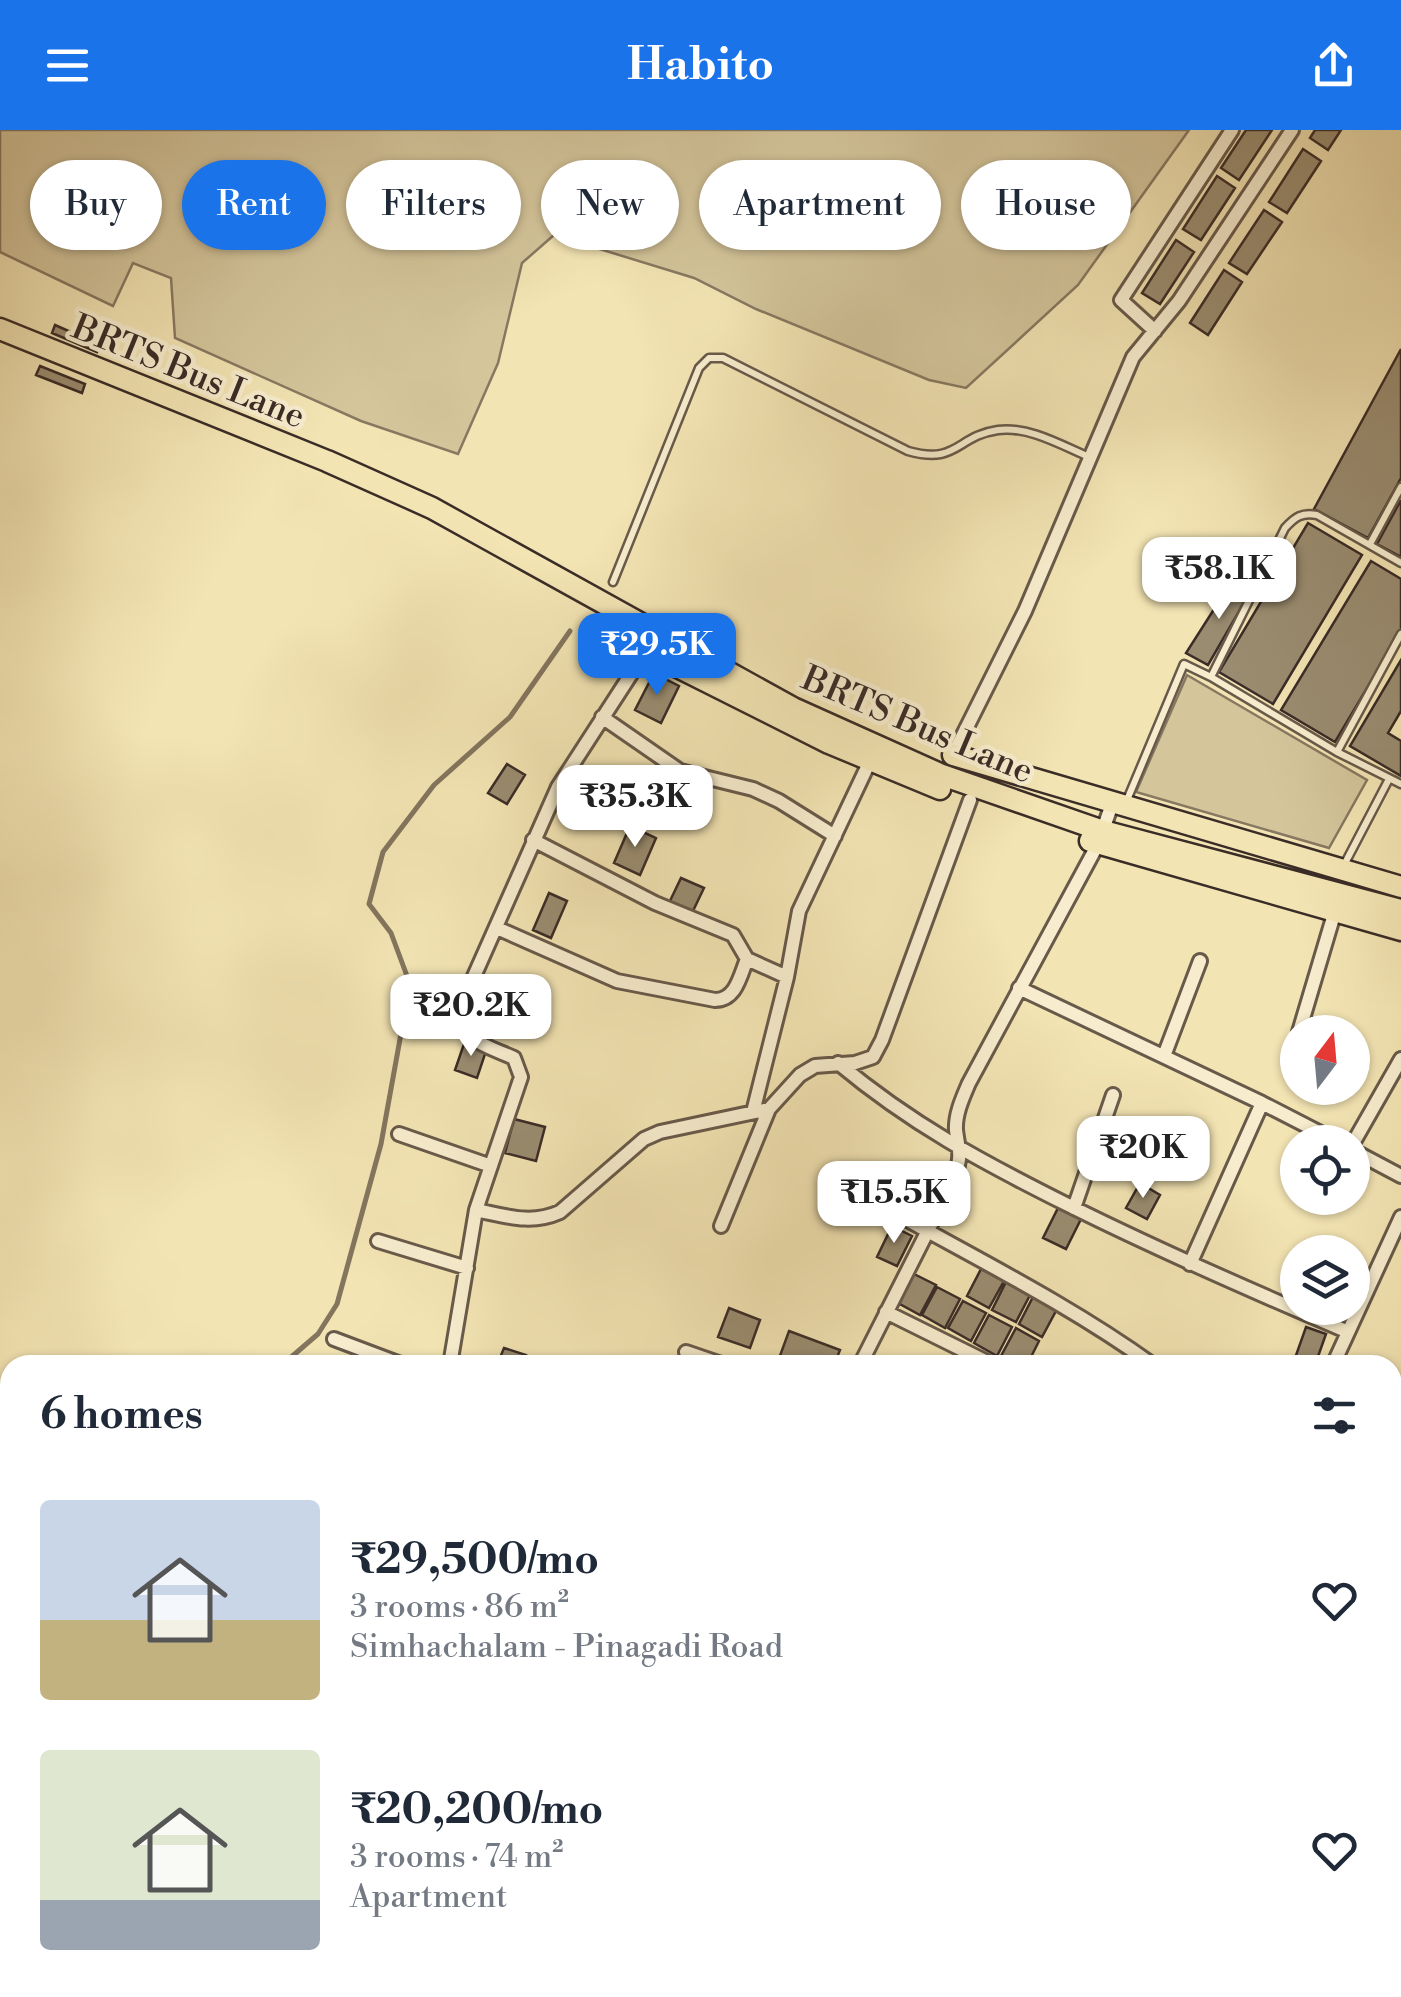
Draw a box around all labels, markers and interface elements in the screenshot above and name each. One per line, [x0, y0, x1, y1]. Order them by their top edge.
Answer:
text: Habito [627, 37, 774, 94]
icon: menu [40, 38, 95, 93]
icon: share [1306, 38, 1361, 93]
chip: Buy [30, 160, 162, 250]
chip: Rent [182, 160, 326, 250]
chip: Filters [346, 160, 521, 250]
chip: New [541, 160, 679, 250]
chip: Apartment [699, 160, 941, 250]
chip: House [961, 160, 1131, 250]
street label: BRTS Bus Lane [65, 306, 311, 439]
pin: ₹58.1K [1138, 537, 1300, 622]
text: ₹58.1K [1164, 549, 1274, 589]
pin: ₹29.5K [576, 613, 738, 698]
text: ₹29.5K [600, 625, 714, 665]
street label: BRTS Bus Lane [794, 657, 1040, 793]
pin: ₹35.3K [554, 765, 716, 850]
text: ₹35.3K [579, 777, 691, 817]
pin: ₹20.2K [390, 974, 552, 1059]
text: ₹20.2K [412, 986, 530, 1026]
north arrow [1280, 1015, 1370, 1105]
map controls [1280, 1015, 1370, 1325]
pin: ₹20K [1084, 1116, 1202, 1201]
button: locate [1280, 1125, 1370, 1215]
text: ₹20K [1099, 1128, 1187, 1168]
pin: ₹15.5K [813, 1161, 975, 1246]
text: ₹15.5K [839, 1173, 949, 1213]
button: layers [1280, 1235, 1370, 1325]
icon: filters [1307, 1388, 1362, 1443]
text: 6 homes [40, 1389, 203, 1442]
text: ₹29,500/mo [350, 1534, 599, 1587]
icon: home [120, 1540, 240, 1660]
icon: heart [1307, 1573, 1362, 1628]
text: 3 rooms · 86 m² [350, 1587, 569, 1627]
text: Simhachalam - Pinagadi Road [350, 1627, 783, 1667]
text: ₹20,200/mo [350, 1784, 603, 1837]
icon: home [120, 1790, 240, 1910]
icon: heart [1307, 1823, 1362, 1878]
text: 3 rooms · 74 m² [350, 1837, 563, 1877]
text: Apartment [350, 1877, 507, 1917]

